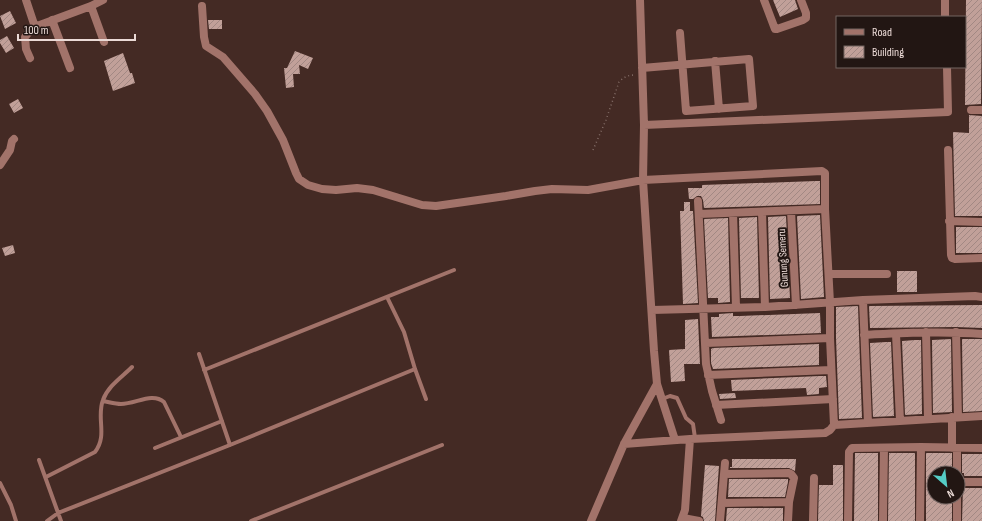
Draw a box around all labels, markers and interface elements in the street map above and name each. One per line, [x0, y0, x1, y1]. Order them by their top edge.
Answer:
scale bar [18, 16, 135, 42]
legend [836, 16, 966, 68]
text: 100 m [24, 23, 49, 38]
text: Road [872, 25, 892, 40]
text: Building [872, 45, 904, 60]
street label: Gunung Semeru [775, 228, 791, 288]
north arrow [926, 465, 966, 505]
text: N [945, 486, 956, 501]

